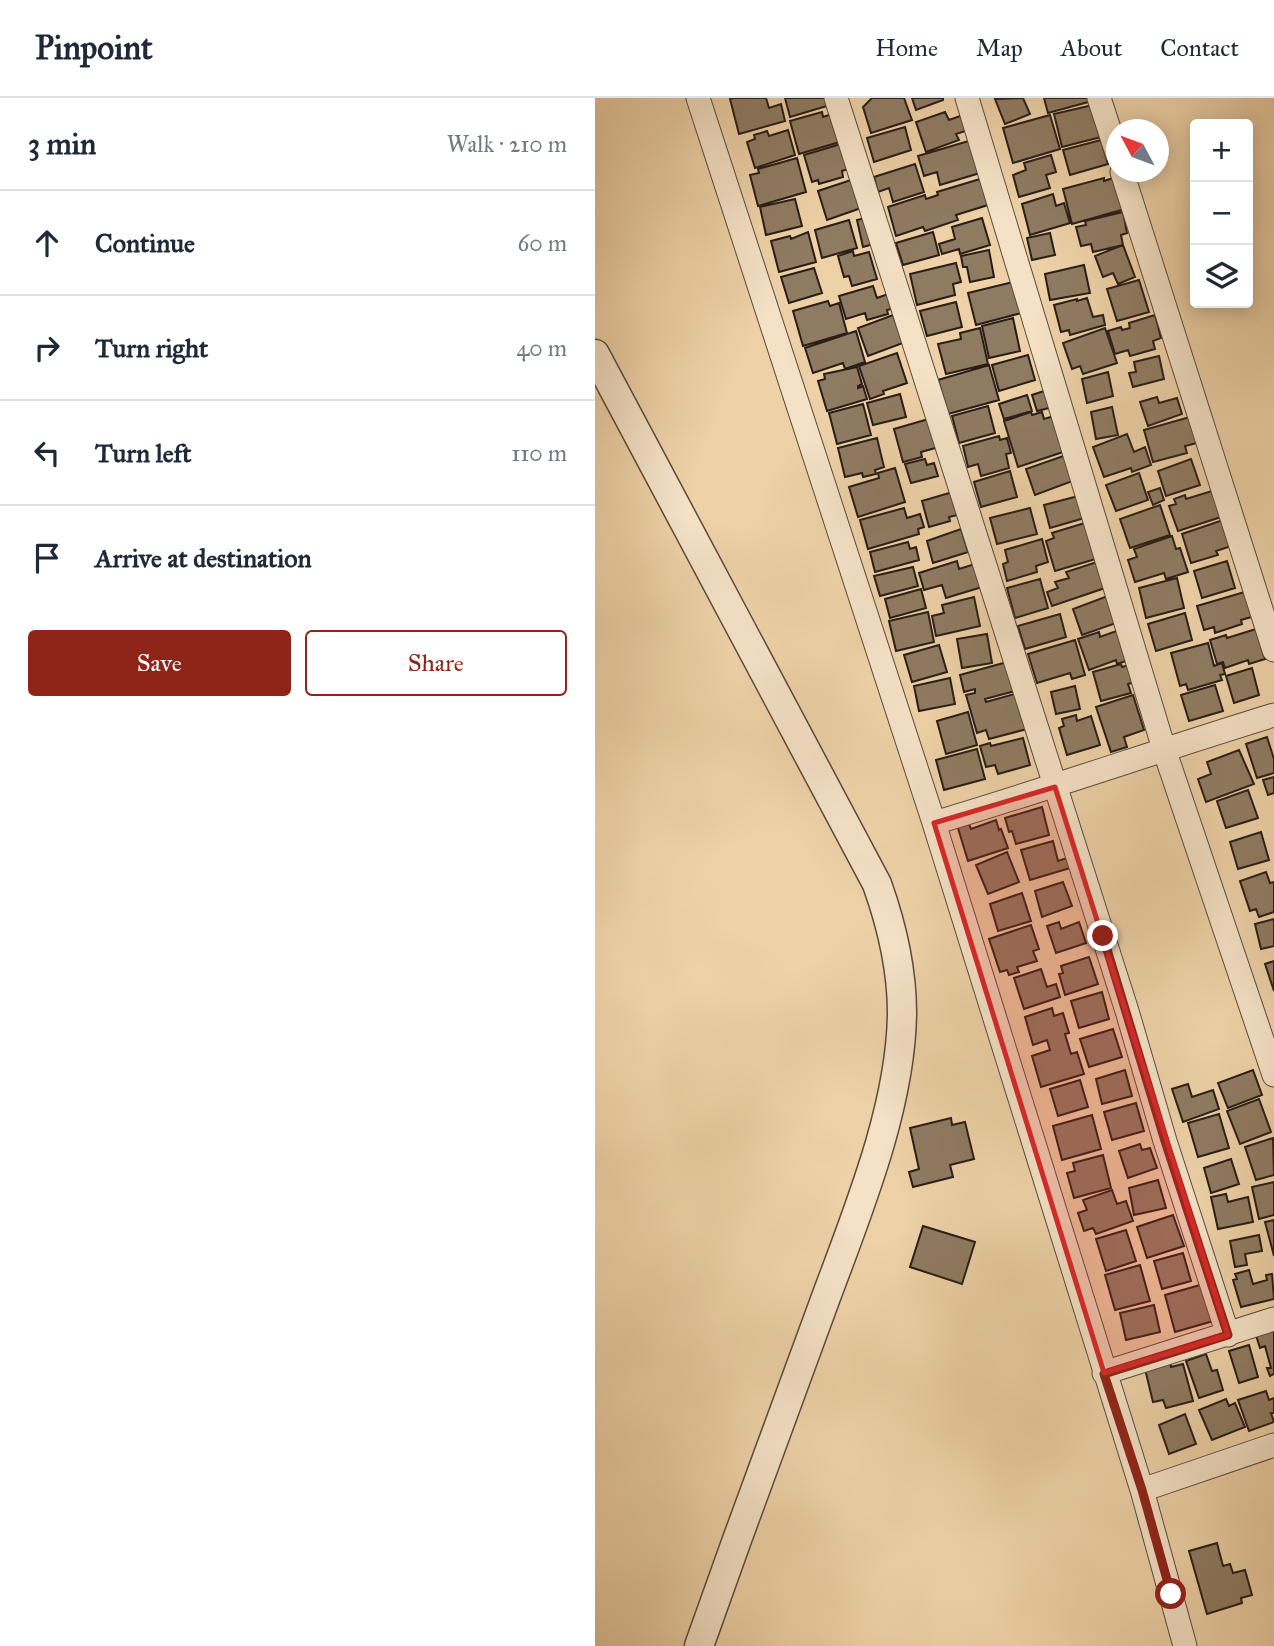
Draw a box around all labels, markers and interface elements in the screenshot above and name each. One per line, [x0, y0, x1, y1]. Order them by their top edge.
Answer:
text: Pinpoint [35, 28, 153, 68]
text: Home [875, 33, 938, 63]
text: Map [976, 33, 1023, 63]
text: About [1061, 33, 1122, 63]
text: Contact [1160, 33, 1239, 63]
north arrow [1106, 119, 1169, 182]
map controls [1190, 119, 1253, 308]
button: + [1190, 119, 1253, 182]
text: 3 min [28, 126, 96, 162]
text: Walk · 210 m [447, 130, 567, 158]
button: − [1190, 182, 1253, 245]
icon: ahead [28, 224, 66, 262]
text: Continue [95, 227, 195, 259]
text: 60 m [518, 229, 567, 257]
button: layers [1190, 245, 1253, 308]
icon: right [28, 329, 66, 367]
text: Turn right [95, 332, 208, 364]
text: 40 m [517, 334, 567, 362]
icon: left [28, 434, 66, 472]
text: Turn left [95, 437, 191, 469]
text: 110 m [511, 439, 567, 467]
icon: arrive [28, 539, 66, 577]
text: Arrive at destination [95, 542, 312, 574]
button: Save [28, 630, 291, 696]
button: Share [305, 630, 567, 696]
route end [1087, 920, 1118, 951]
route start [1155, 1578, 1186, 1609]

